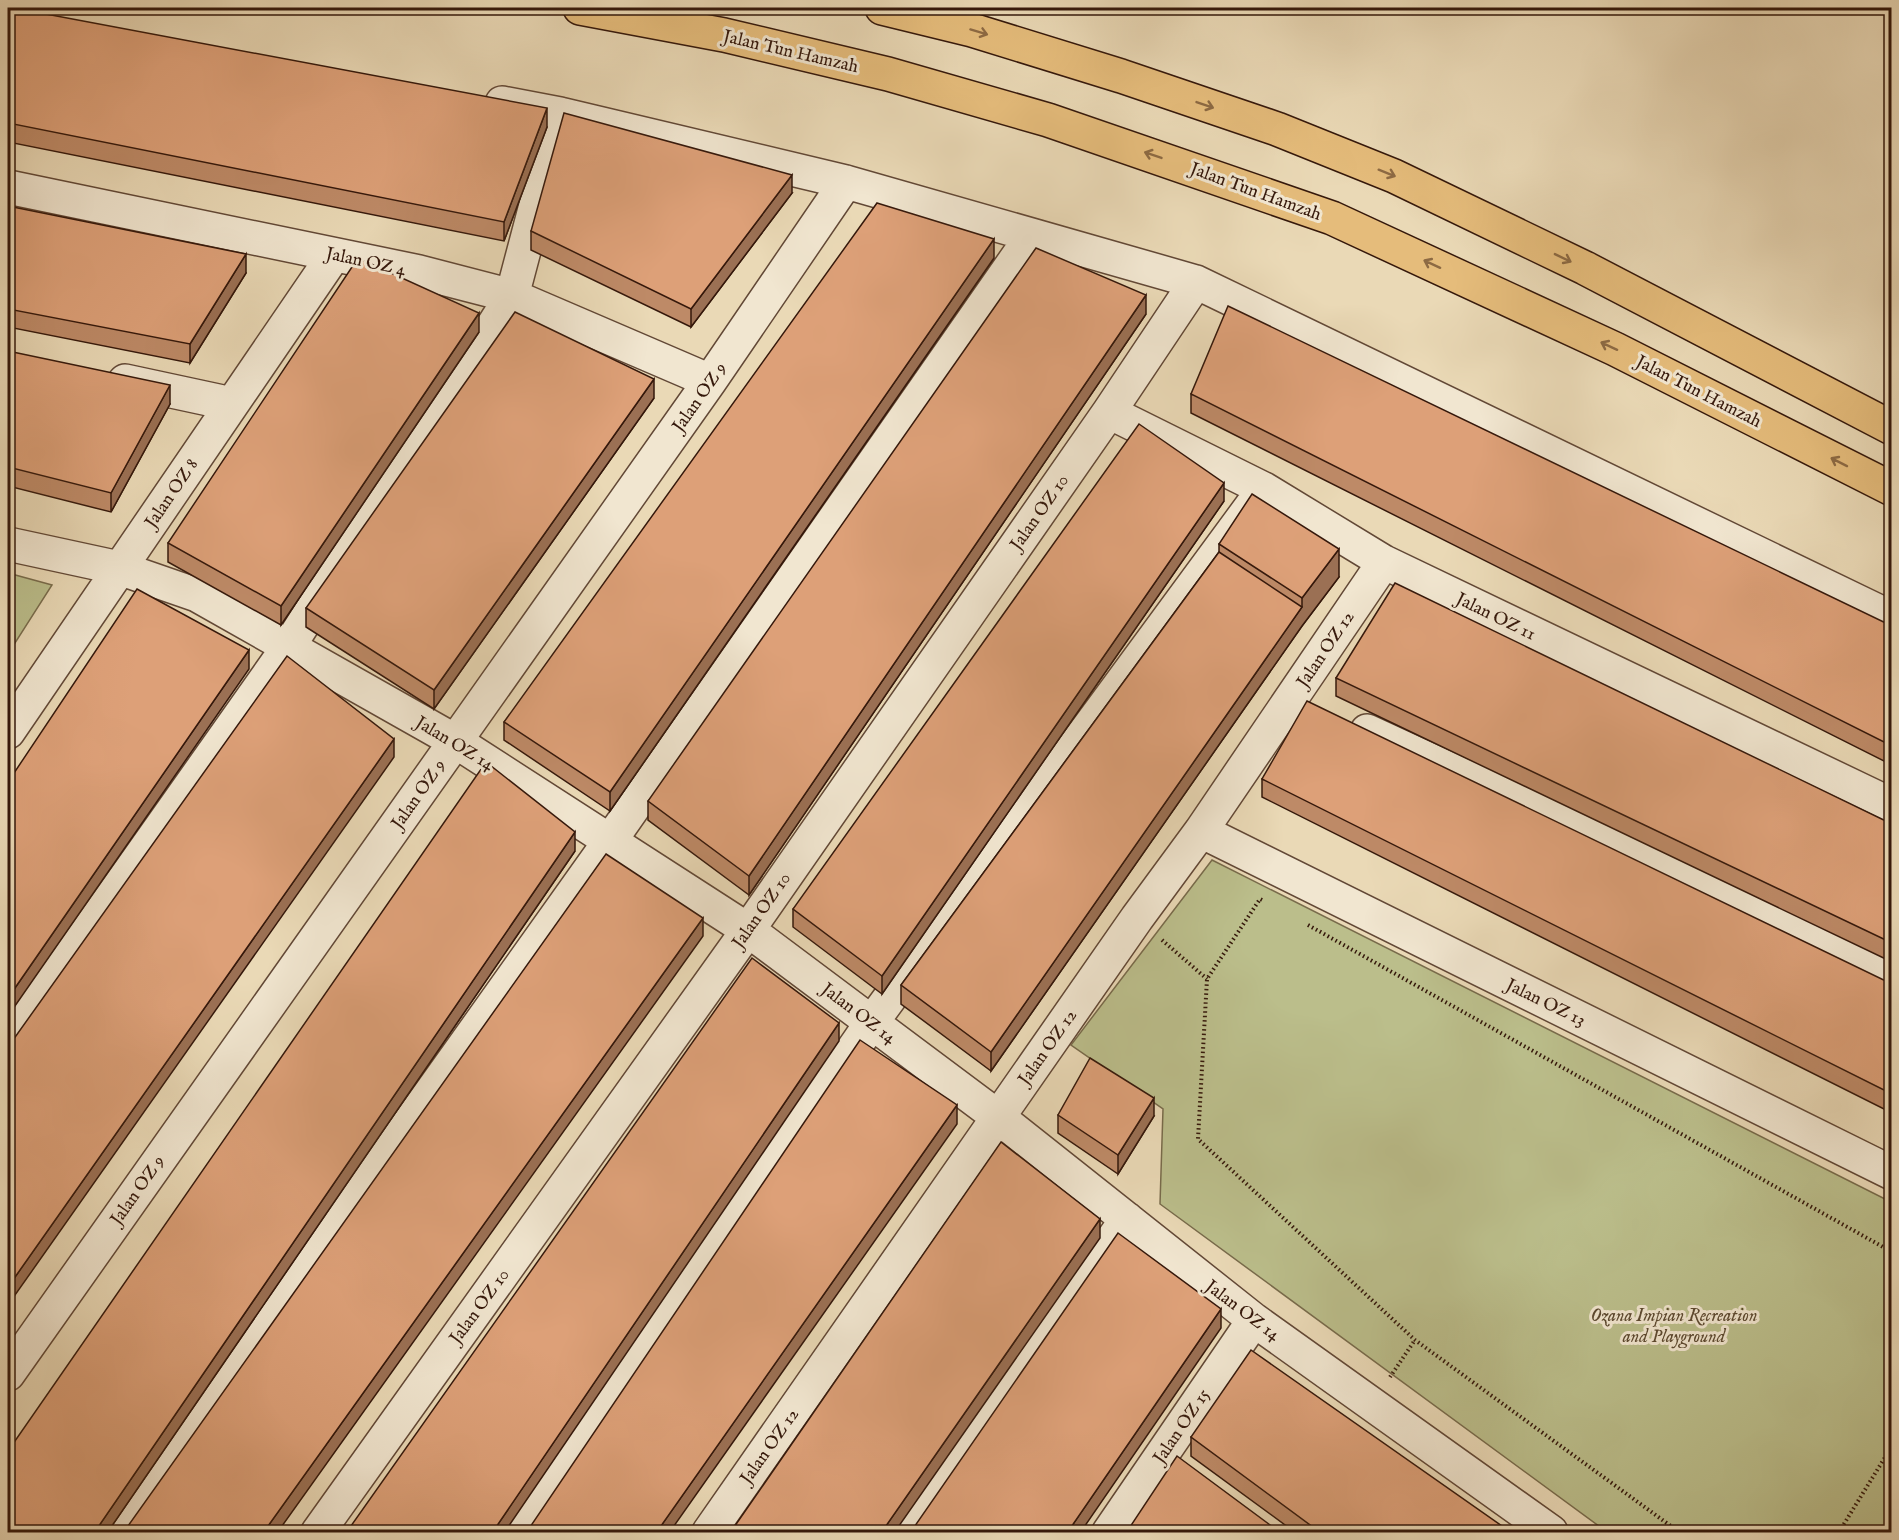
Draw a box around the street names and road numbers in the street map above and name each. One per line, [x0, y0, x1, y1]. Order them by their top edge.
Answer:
street label: Jalan Tun Hamzah [719, 25, 861, 79]
street label: Jalan Tun Hamzah [1185, 157, 1325, 227]
street label: Jalan OZ 4 [322, 242, 408, 282]
street label: Jalan Tun Hamzah [1630, 350, 1765, 434]
street label: Jalan OZ 9 [667, 358, 733, 439]
street label: Jalan OZ 8 [139, 454, 204, 535]
street label: Jalan OZ 10 [1004, 470, 1075, 557]
street label: Jalan OZ 11 [1450, 587, 1539, 646]
street label: Jalan OZ 12 [1291, 607, 1360, 694]
street label: Jalan OZ 14 [409, 711, 498, 777]
street label: Jalan OZ 9 [386, 755, 452, 836]
street label: Jalan OZ 10 [726, 868, 797, 955]
street label: Jalan OZ 13 [1500, 973, 1589, 1032]
street label: Jalan OZ 14 [814, 977, 900, 1050]
street label: Jalan OZ 12 [1013, 1005, 1083, 1092]
street label: Jalan OZ 9 [105, 1151, 171, 1232]
street label: Jalan OZ 10 [444, 1265, 515, 1351]
street label: Jalan OZ 14 [1198, 1274, 1284, 1347]
street label: Jalan OZ 15 [1148, 1385, 1216, 1470]
street label: Jalan OZ 12 [735, 1404, 805, 1491]

